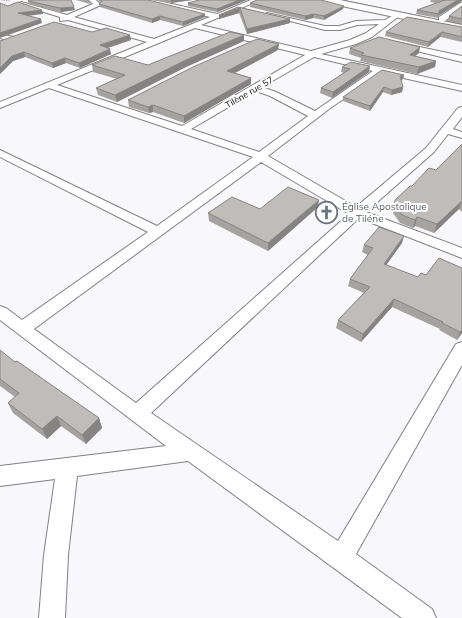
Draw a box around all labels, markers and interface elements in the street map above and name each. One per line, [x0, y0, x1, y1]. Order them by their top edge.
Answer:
street label: Tilène rue 57 [223, 74, 275, 110]
church icon: Église Apostolique de Tiléne [313, 199, 339, 225]
place label: Église Apostolique de Tiléne [342, 200, 427, 225]

